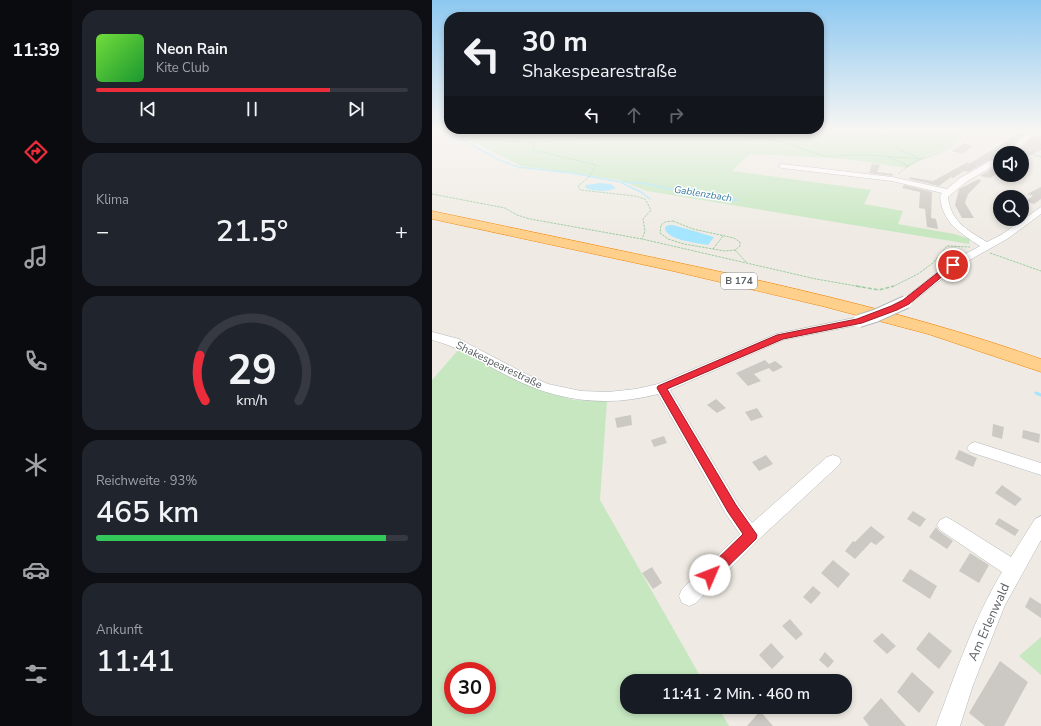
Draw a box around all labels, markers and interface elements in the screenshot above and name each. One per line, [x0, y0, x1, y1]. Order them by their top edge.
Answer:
text: 30 m [522, 23, 588, 61]
icon: left [456, 28, 508, 80]
text: 11:39 [12, 38, 60, 62]
text: Neon Rain [156, 39, 228, 59]
text: Kite Club [156, 59, 209, 77]
text: Shakespearestraße [522, 59, 677, 83]
icon: previous [137, 98, 159, 120]
icon: pause [241, 98, 263, 120]
icon: next [345, 98, 367, 120]
icon: left [581, 104, 603, 126]
icon: ahead [623, 104, 645, 126]
icon: right [665, 104, 687, 126]
icon: directions [22, 138, 50, 166]
map controls [993, 146, 1029, 226]
button: sound [993, 146, 1029, 182]
water label: Gablenzbach [673, 183, 733, 206]
button: search [993, 190, 1029, 226]
text: Klima [96, 191, 129, 209]
text: 21.5° [216, 211, 288, 252]
text: − [96, 217, 109, 247]
text: + [395, 217, 408, 247]
icon: music [22, 243, 50, 271]
pin [936, 248, 970, 282]
icon: arrive [942, 254, 964, 276]
road number: B 174 [721, 273, 757, 289]
street label: Shakespearestraße [453, 338, 545, 393]
text: 29 [227, 342, 277, 399]
icon: phone [22, 347, 50, 375]
text: km/h [236, 391, 268, 410]
icon: climate [22, 451, 50, 479]
text: Reichweite · 93% [96, 472, 197, 490]
text: 465 km [96, 492, 199, 533]
position arrow [689, 554, 731, 596]
icon: car [22, 556, 50, 584]
street label: Am Erlenwald [964, 580, 1014, 664]
text: Ankunft [96, 621, 143, 639]
text: 11:41 [96, 641, 175, 682]
icon: filters [22, 660, 50, 688]
speed limit sign: 30 [444, 662, 496, 714]
text: 11:41 · 2 Min. · 460 m [662, 684, 810, 704]

